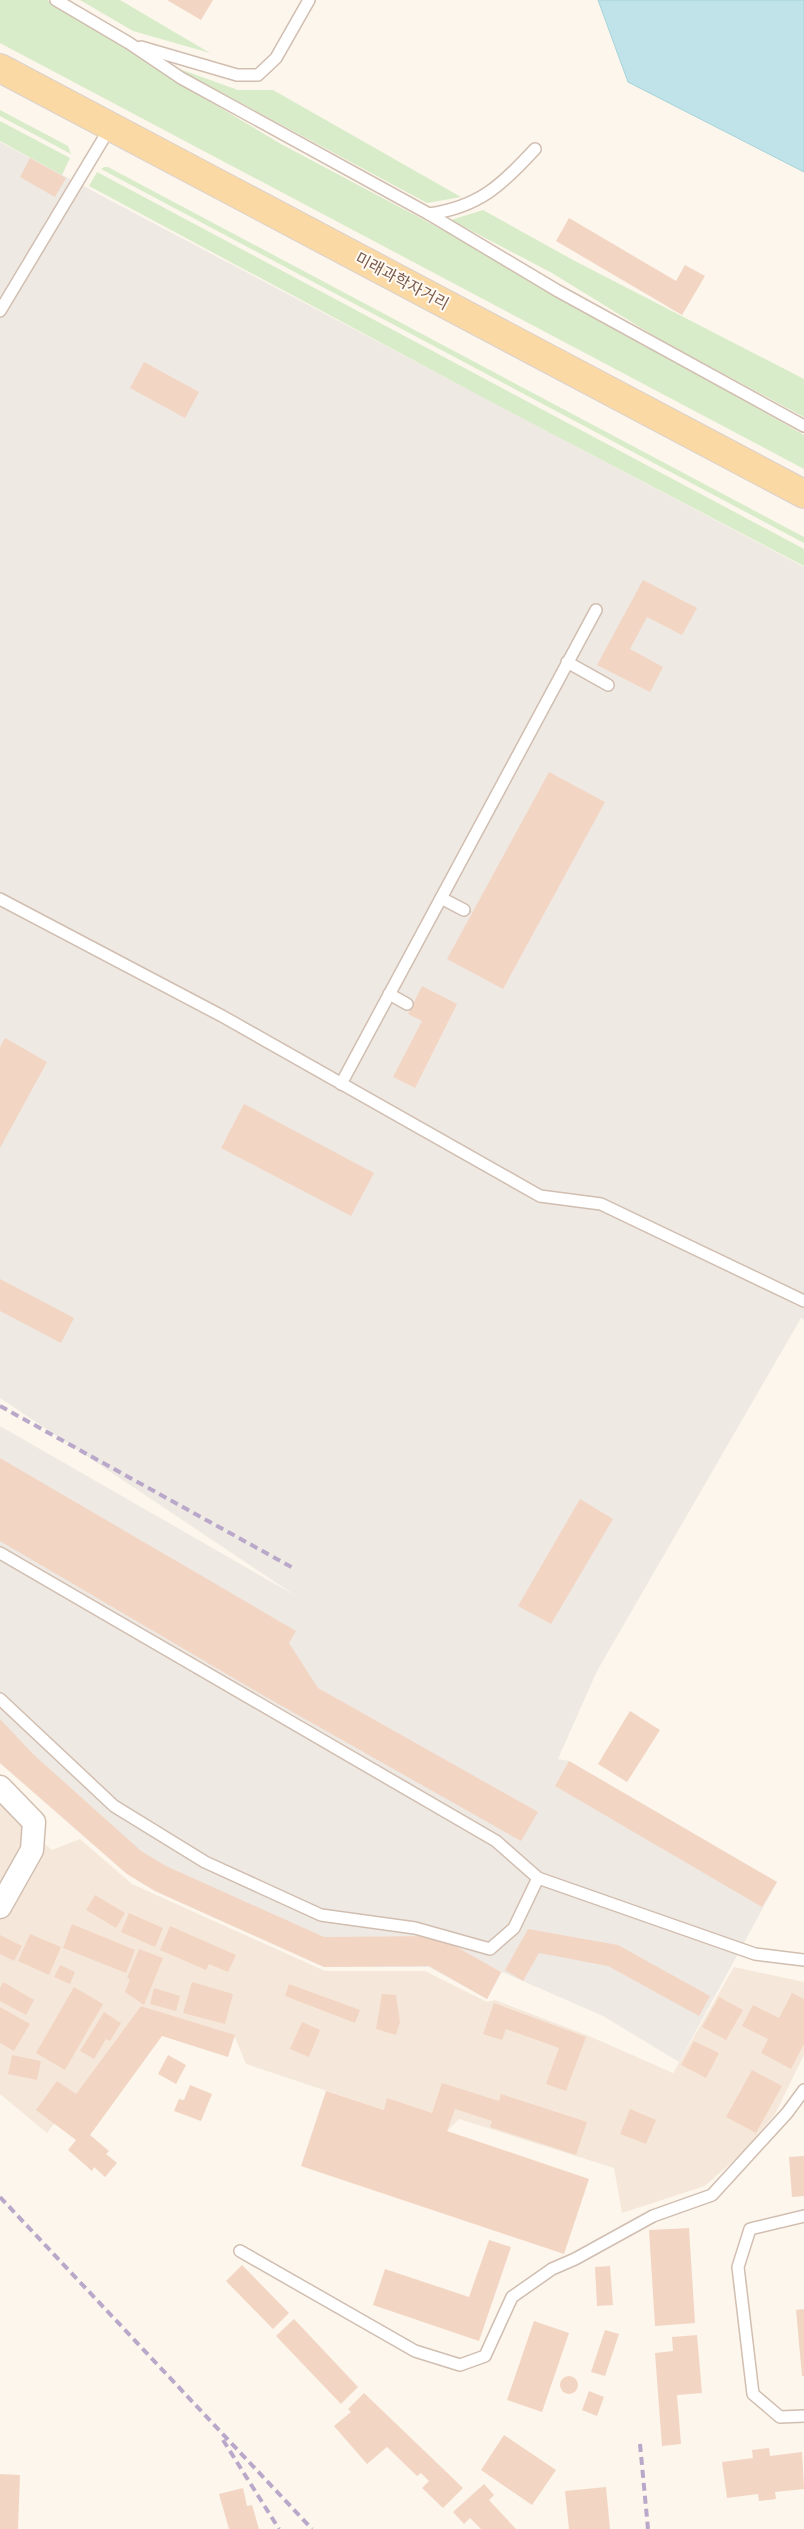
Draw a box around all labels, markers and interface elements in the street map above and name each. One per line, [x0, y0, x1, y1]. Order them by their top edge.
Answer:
street label: 미래과학자거리 [352, 248, 452, 314]

